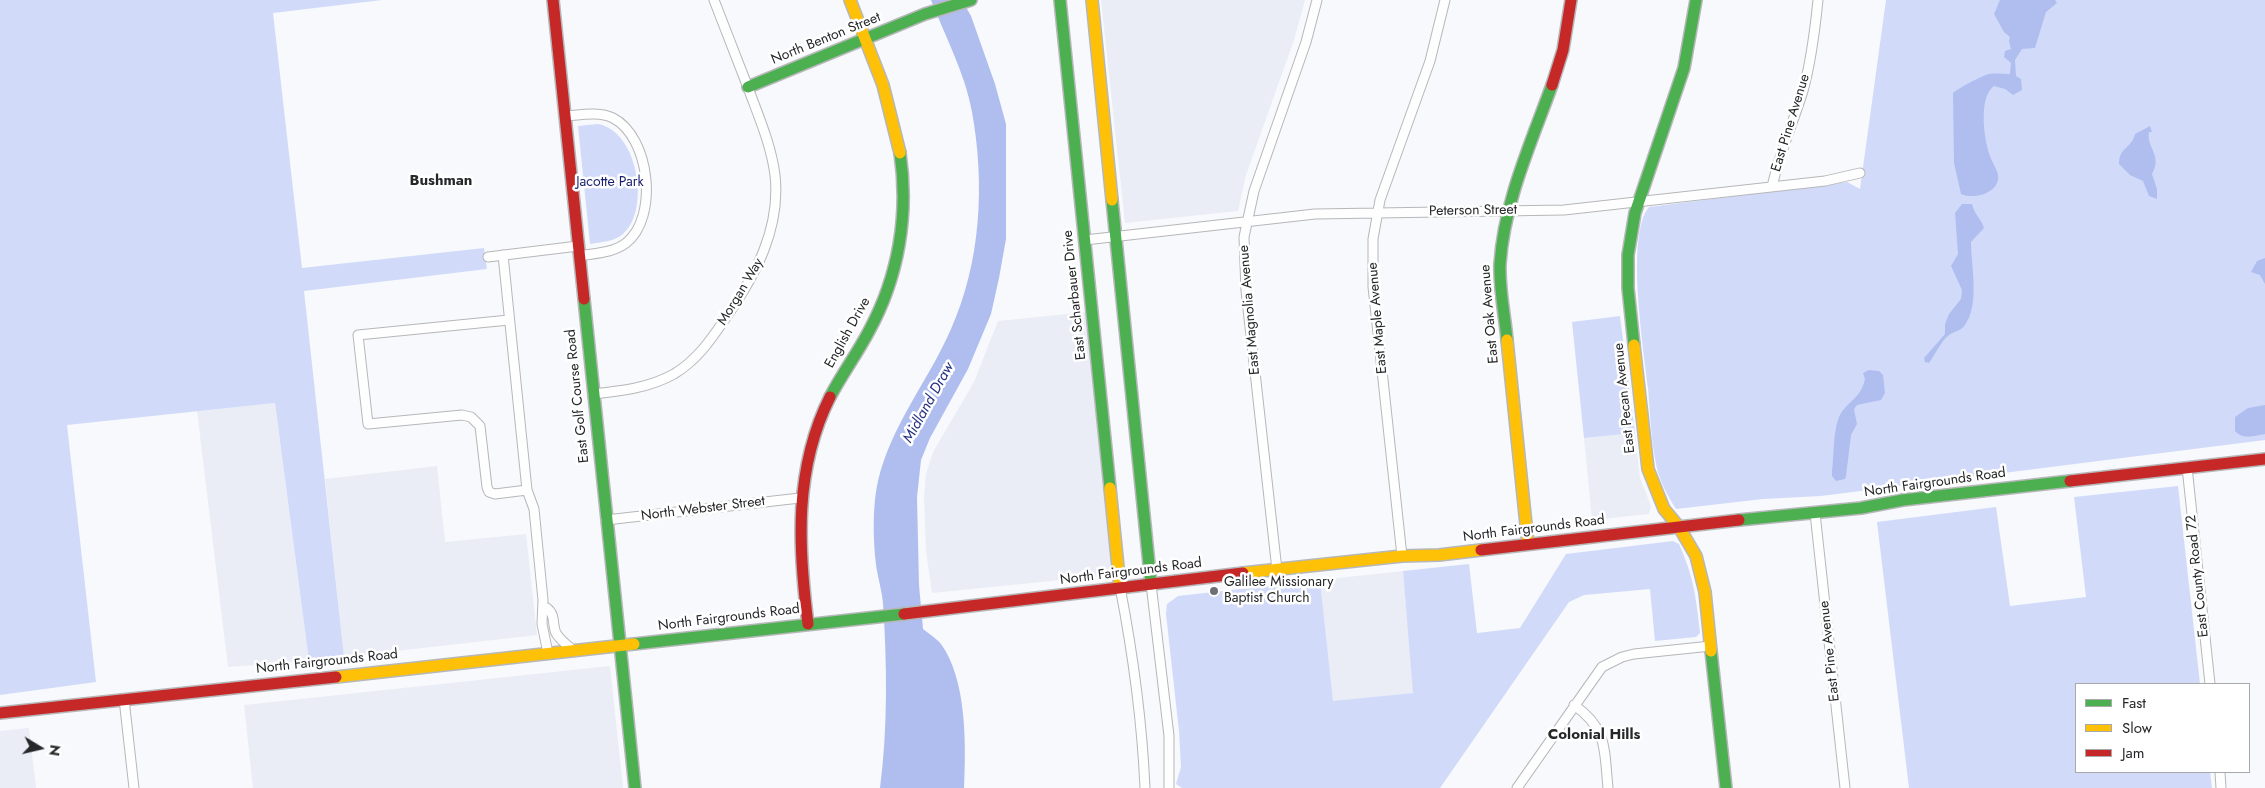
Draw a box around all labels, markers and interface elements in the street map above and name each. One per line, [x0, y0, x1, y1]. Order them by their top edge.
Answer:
street label: North Benton Street [769, 9, 883, 69]
street label: East Pine Avenue [1768, 72, 1814, 174]
district label: Bushman [410, 172, 472, 190]
park label: Jacotte Park [576, 175, 644, 191]
street label: Peterson Street [1429, 202, 1517, 220]
street label: East Scharbauer Drive [1060, 229, 1090, 361]
street label: East Magnolia Avenue [1236, 244, 1264, 376]
street label: Morgan Way [714, 255, 768, 329]
street label: East Maple Avenue [1365, 262, 1391, 374]
street label: East Oak Avenue [1477, 264, 1503, 364]
street label: English Drive [822, 295, 874, 371]
street label: East Golf Course Road [563, 328, 593, 464]
street label: East Pecan Avenue [1611, 342, 1639, 454]
water label: Midland Draw [900, 360, 958, 446]
street label: North Fairgrounds Road [1863, 465, 2007, 501]
street label: North Webster Street [640, 493, 766, 525]
street label: North Fairgrounds Road [1462, 512, 1606, 546]
street label: East County Road 72 [2183, 514, 2213, 638]
street label: North Fairgrounds Road [1059, 555, 1203, 589]
place label: Galilee Missionary Baptist Church [1224, 575, 1333, 608]
marker: Galilee Missionary Baptist Church [1208, 585, 1220, 597]
street label: East Pine Avenue [1816, 600, 1844, 702]
street label: North Fairgrounds Road [657, 601, 801, 635]
street label: North Fairgrounds Road [255, 646, 399, 678]
legend [2075, 683, 2250, 773]
text: Fast [2122, 692, 2146, 714]
text: Slow [2122, 717, 2152, 739]
north arrow [15, 723, 65, 773]
district label: Colonial Hills [1548, 726, 1640, 744]
text: Jam [2122, 742, 2145, 764]
text: N [44, 743, 66, 757]

